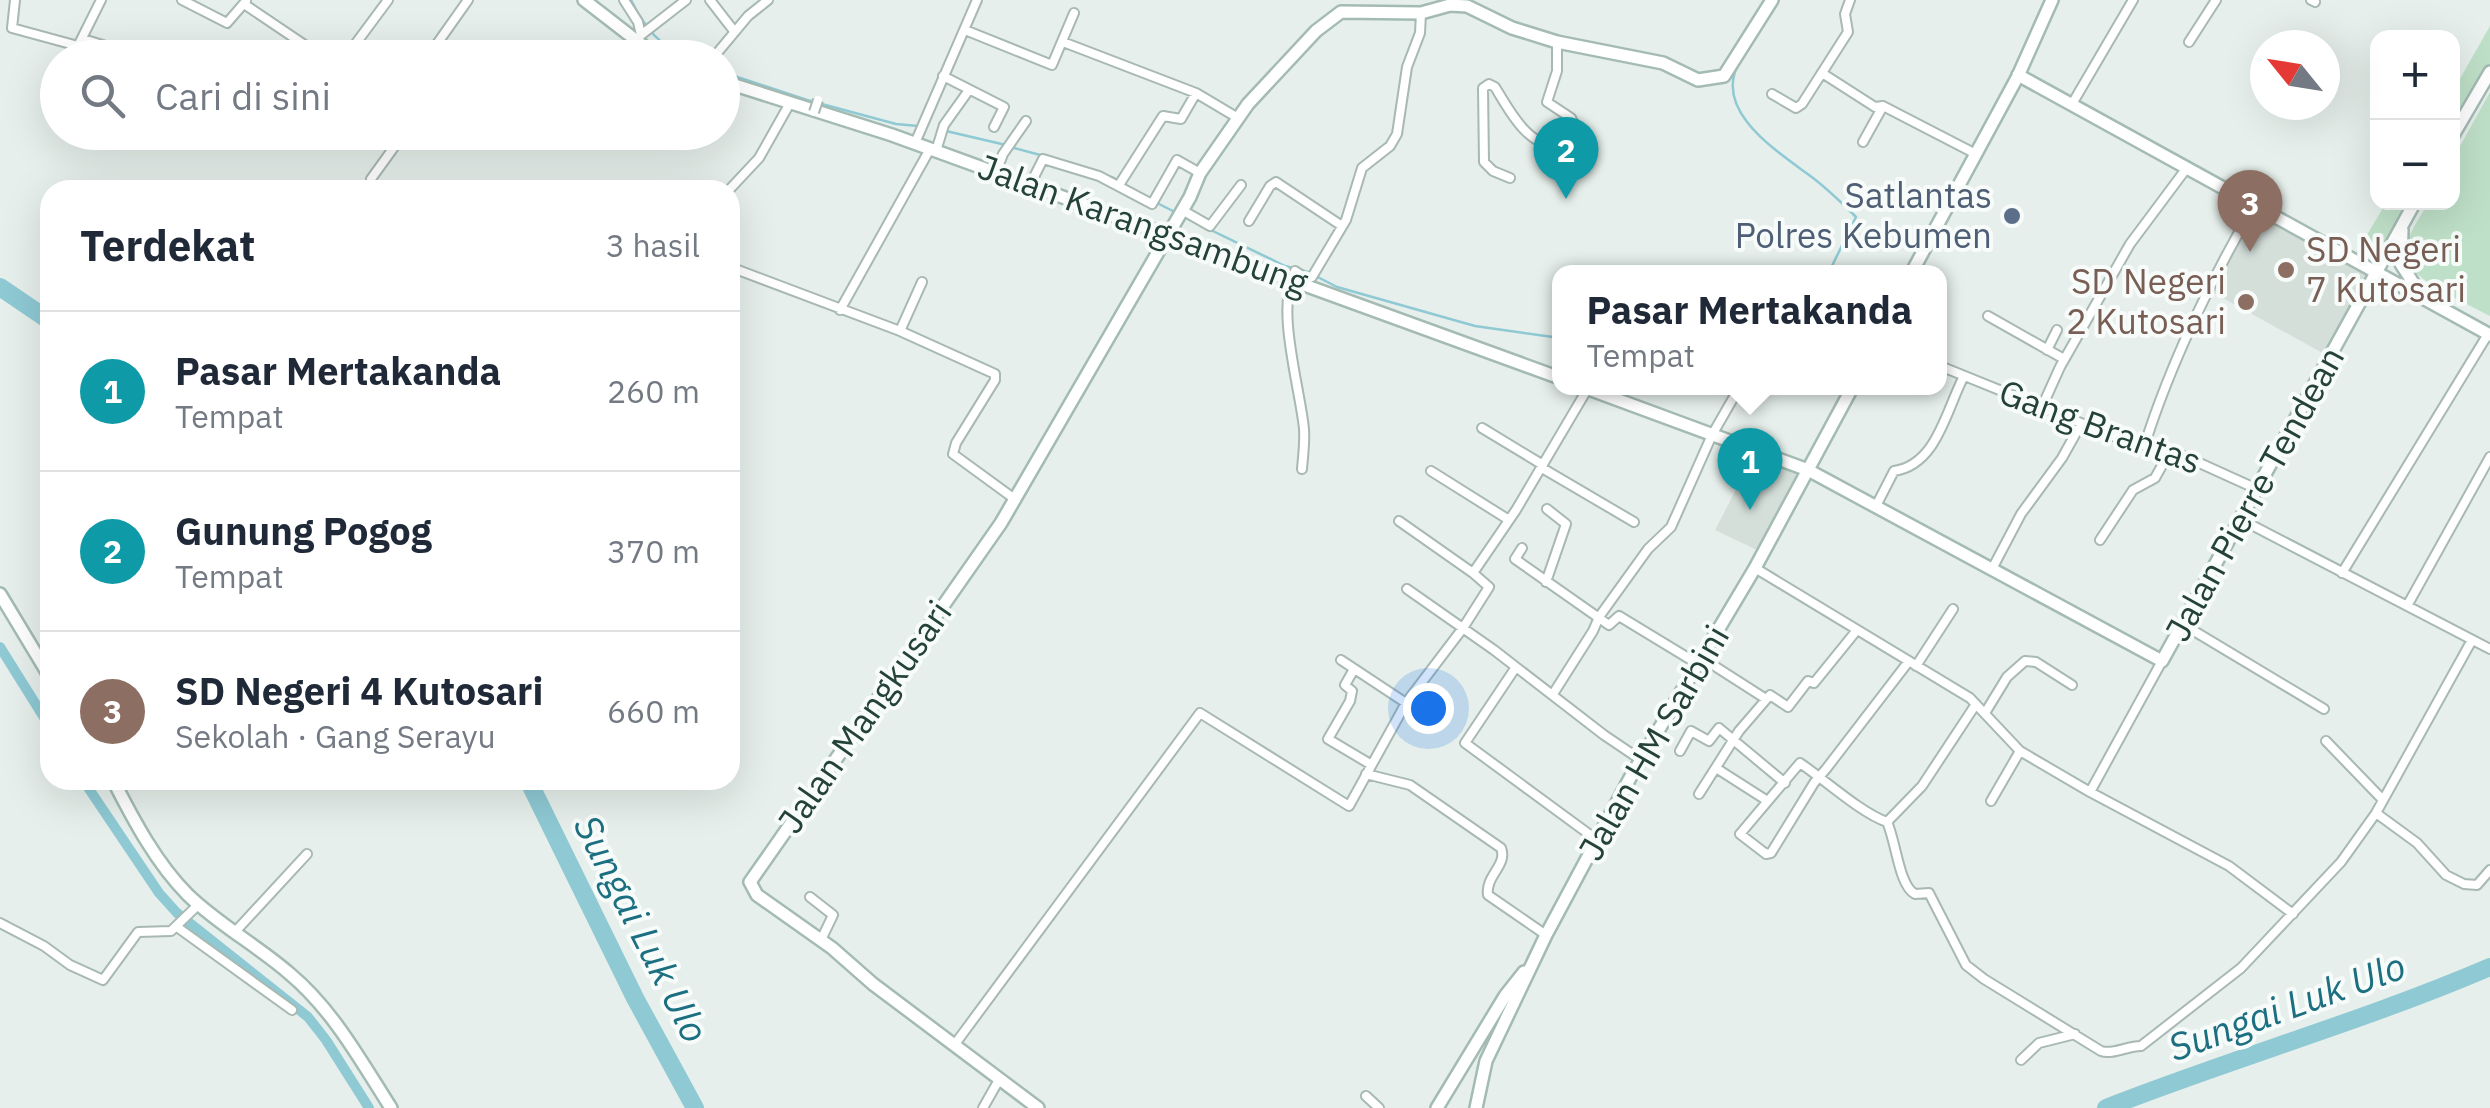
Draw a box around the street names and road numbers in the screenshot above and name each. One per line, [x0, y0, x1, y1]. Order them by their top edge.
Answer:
street label: Jalan Karangsambung [972, 143, 1315, 305]
street label: Jalan Pierre Tendean [2154, 338, 2354, 649]
street label: Gang Brantas [1993, 368, 2208, 484]
street label: Jalan Mangkusari [767, 591, 962, 842]
street label: Jalan HM Sarbini [1567, 617, 1739, 868]

